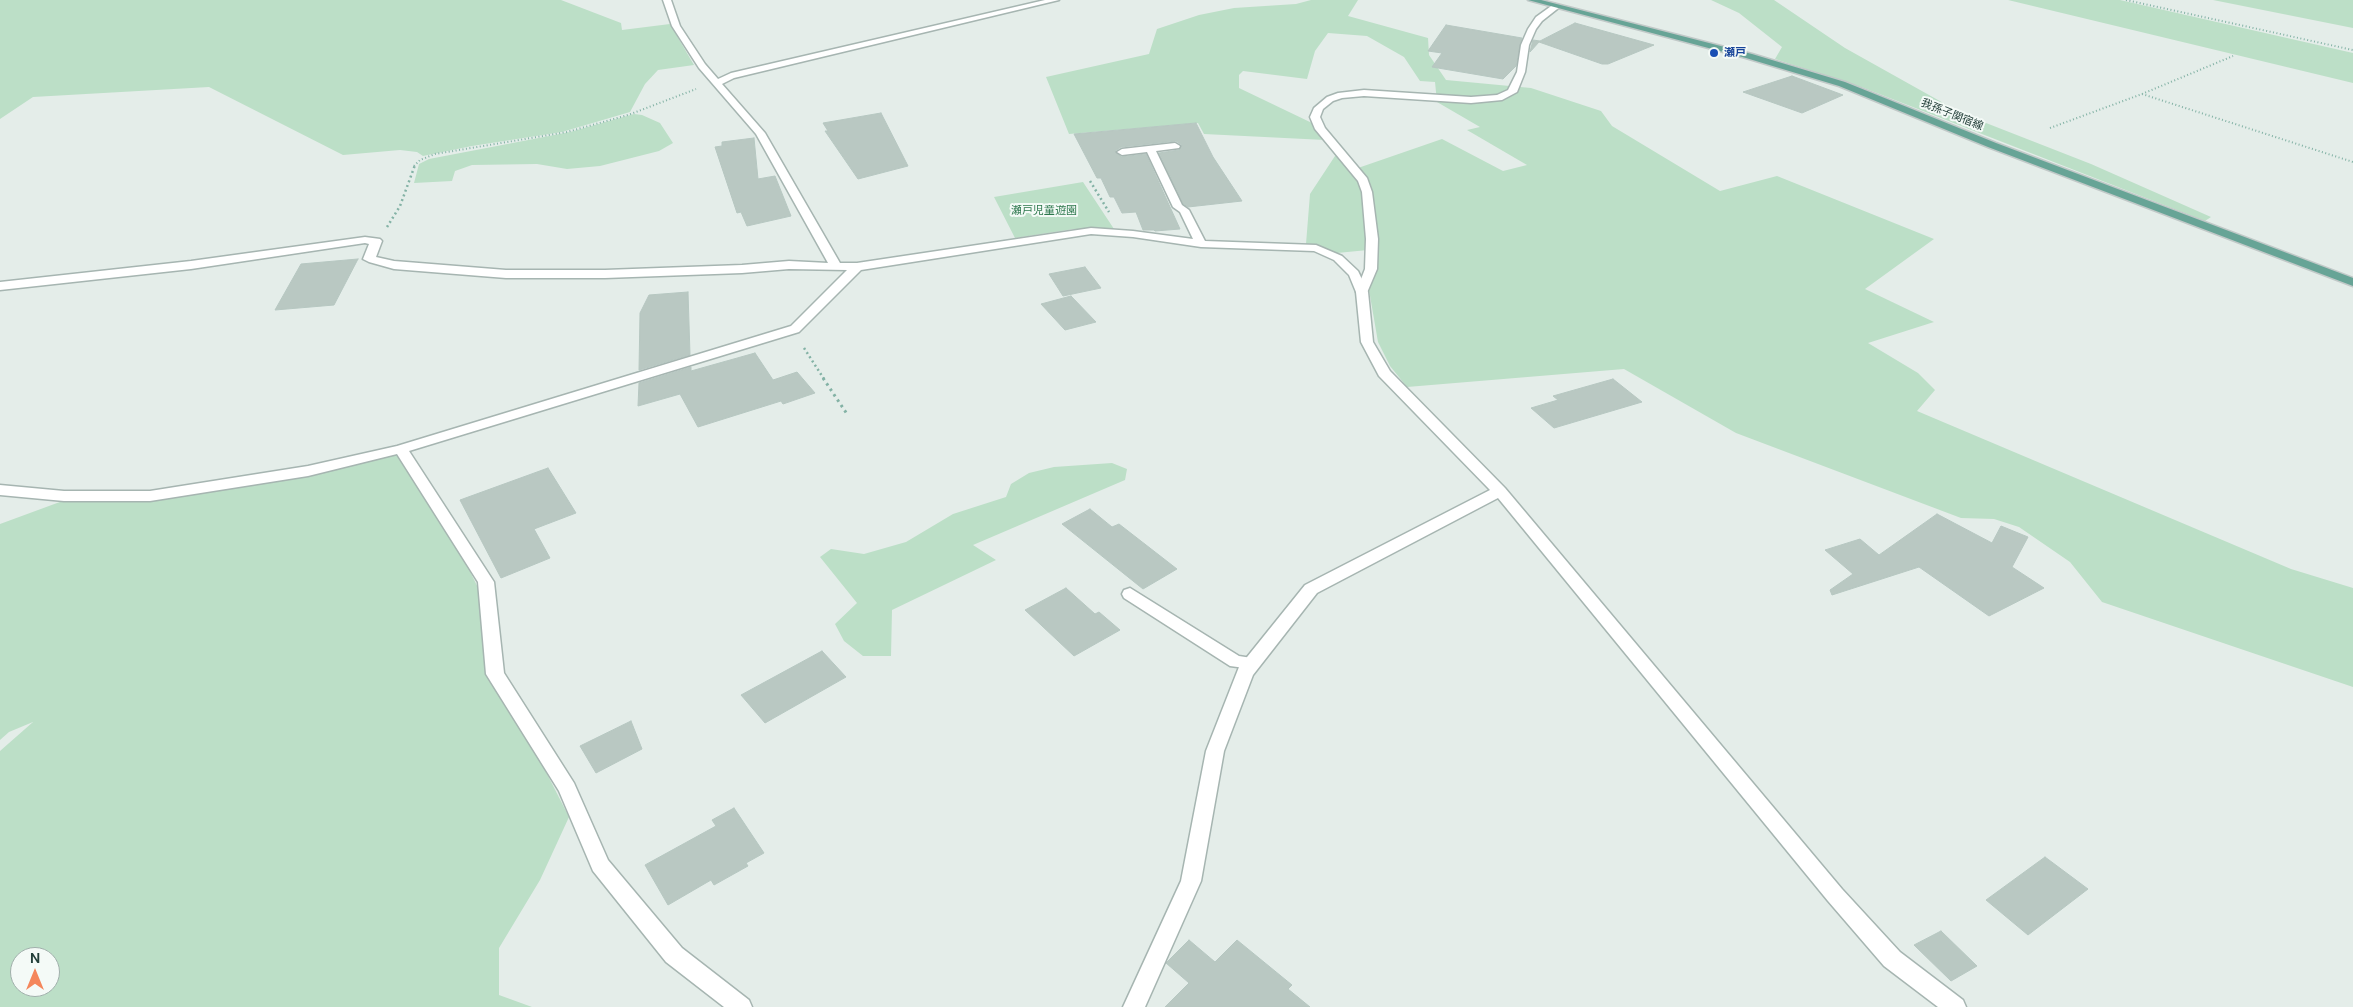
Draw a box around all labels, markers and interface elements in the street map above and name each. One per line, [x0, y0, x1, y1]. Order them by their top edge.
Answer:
place label: 瀬戸 [1724, 46, 1746, 60]
marker: 瀬戸 [1708, 47, 1720, 59]
street label: 我孫子関宿線 [1919, 97, 1985, 133]
park label: 瀬戸児童遊園 [1011, 204, 1077, 218]
north arrow [10, 947, 60, 997]
text: N [30, 949, 40, 967]

